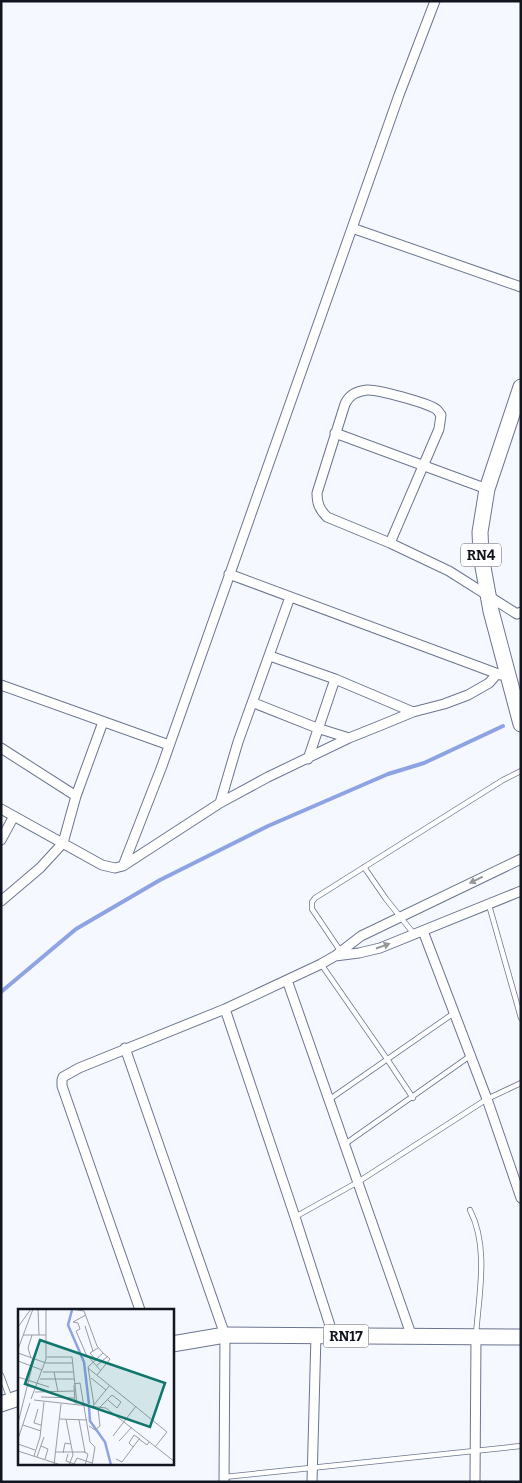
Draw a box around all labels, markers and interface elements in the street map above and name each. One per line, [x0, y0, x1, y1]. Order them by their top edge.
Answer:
road number: RN4 [461, 544, 501, 566]
one-way arrow [469, 875, 484, 884]
one-way arrow [375, 942, 390, 949]
inset map [18, 1309, 174, 1466]
road number: RN17 [324, 1324, 368, 1348]

